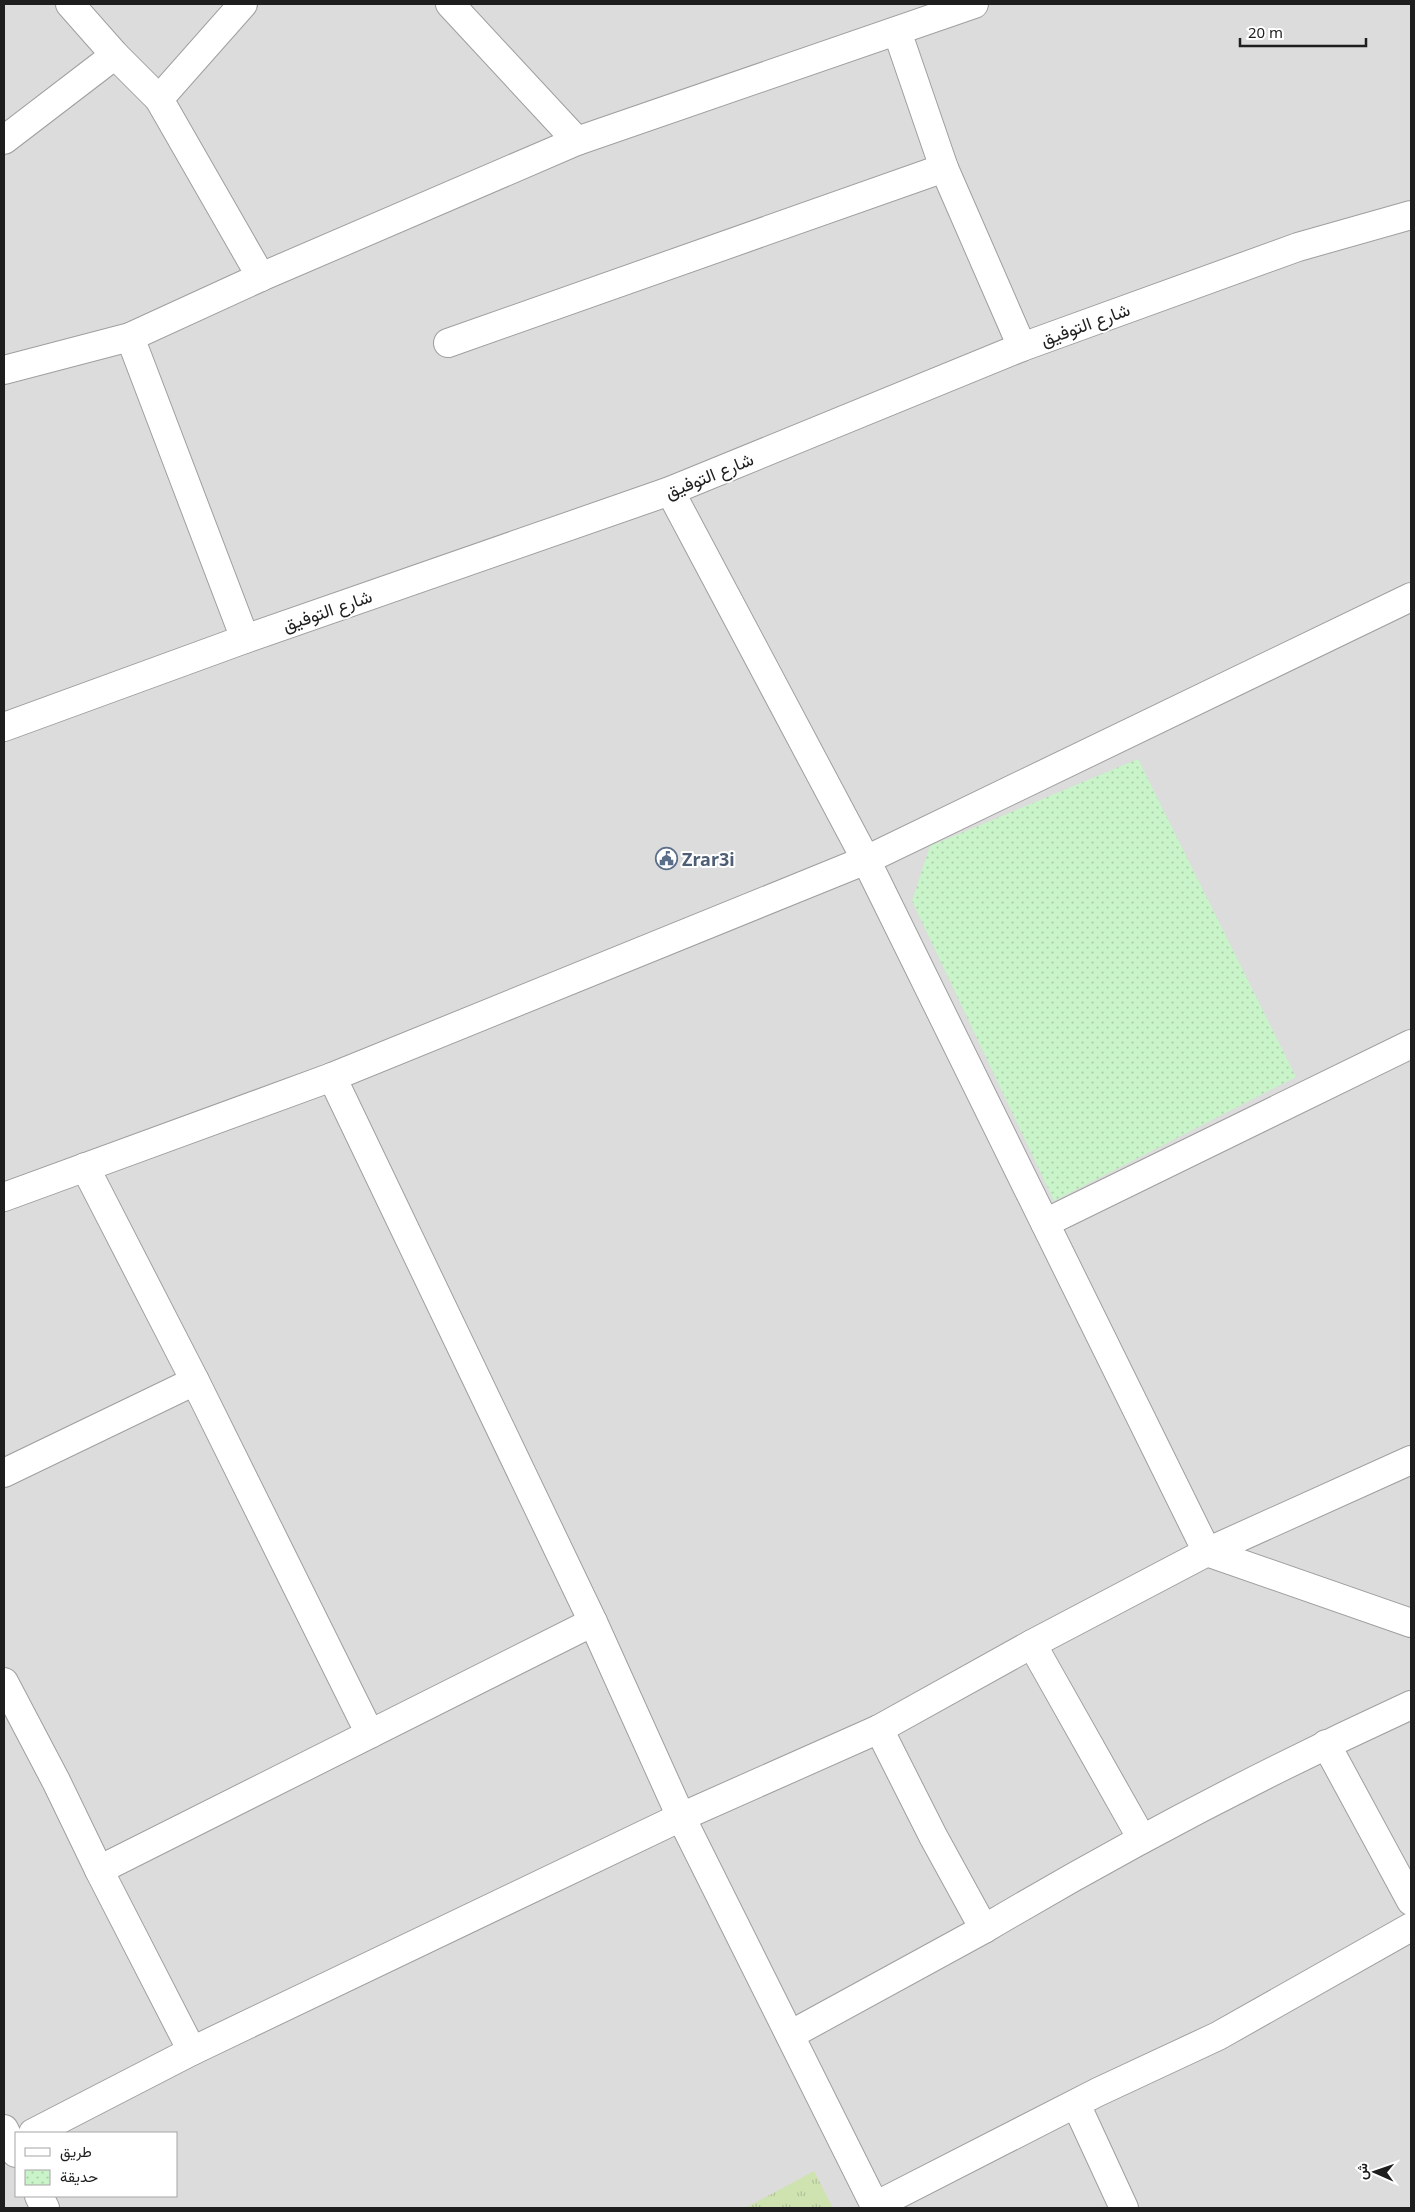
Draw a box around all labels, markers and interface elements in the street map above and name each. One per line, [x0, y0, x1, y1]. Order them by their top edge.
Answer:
scale bar [1240, 15, 1366, 47]
text: 20 m [1248, 22, 1283, 42]
street label: شارع التوفيق [1037, 297, 1133, 352]
street label: شارع التوفيق [661, 446, 757, 505]
street label: شارع التوفيق [279, 583, 375, 637]
public building icon: Zrar3i [654, 847, 678, 871]
place label: Zrar3i [682, 847, 735, 871]
legend [15, 2132, 178, 2197]
text: طريق [60, 2141, 92, 2162]
north arrow [1350, 2147, 1400, 2197]
text: ش [1352, 2163, 1371, 2180]
text: حديقة [60, 2166, 98, 2186]

